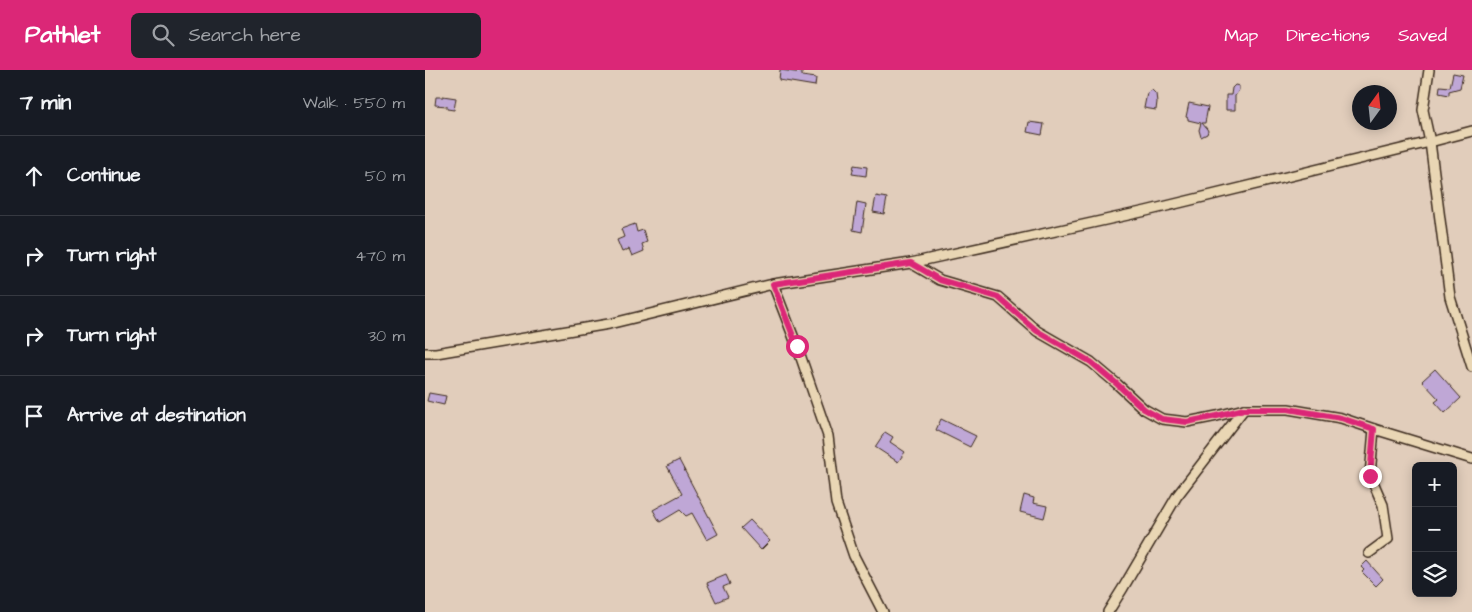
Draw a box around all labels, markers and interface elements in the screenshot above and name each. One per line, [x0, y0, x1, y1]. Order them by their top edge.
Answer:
search box [131, 13, 481, 58]
text: Pathlet [25, 18, 101, 52]
icon: search [149, 21, 177, 49]
text: Search here [189, 22, 301, 49]
text: Map [1224, 23, 1258, 48]
text: Directions [1286, 23, 1370, 48]
text: Saved [1398, 23, 1447, 48]
north arrow [1352, 85, 1397, 130]
text: 7 min [20, 88, 71, 117]
text: Walk · 550 m [303, 92, 405, 114]
icon: ahead [20, 162, 48, 190]
text: Continue [67, 162, 141, 189]
text: 50 m [365, 165, 405, 187]
icon: right [20, 242, 48, 270]
text: Turn right [67, 242, 156, 269]
text: 470 m [355, 245, 405, 267]
icon: right [20, 322, 48, 350]
text: Turn right [67, 322, 156, 349]
text: 30 m [368, 325, 405, 347]
route start [786, 335, 809, 358]
icon: arrive [20, 402, 48, 430]
text: Arrive at destination [67, 402, 246, 429]
map controls [1412, 462, 1457, 597]
button: + [1412, 462, 1457, 507]
route end [1359, 465, 1382, 488]
button: − [1412, 507, 1457, 552]
button: layers [1412, 552, 1457, 597]

